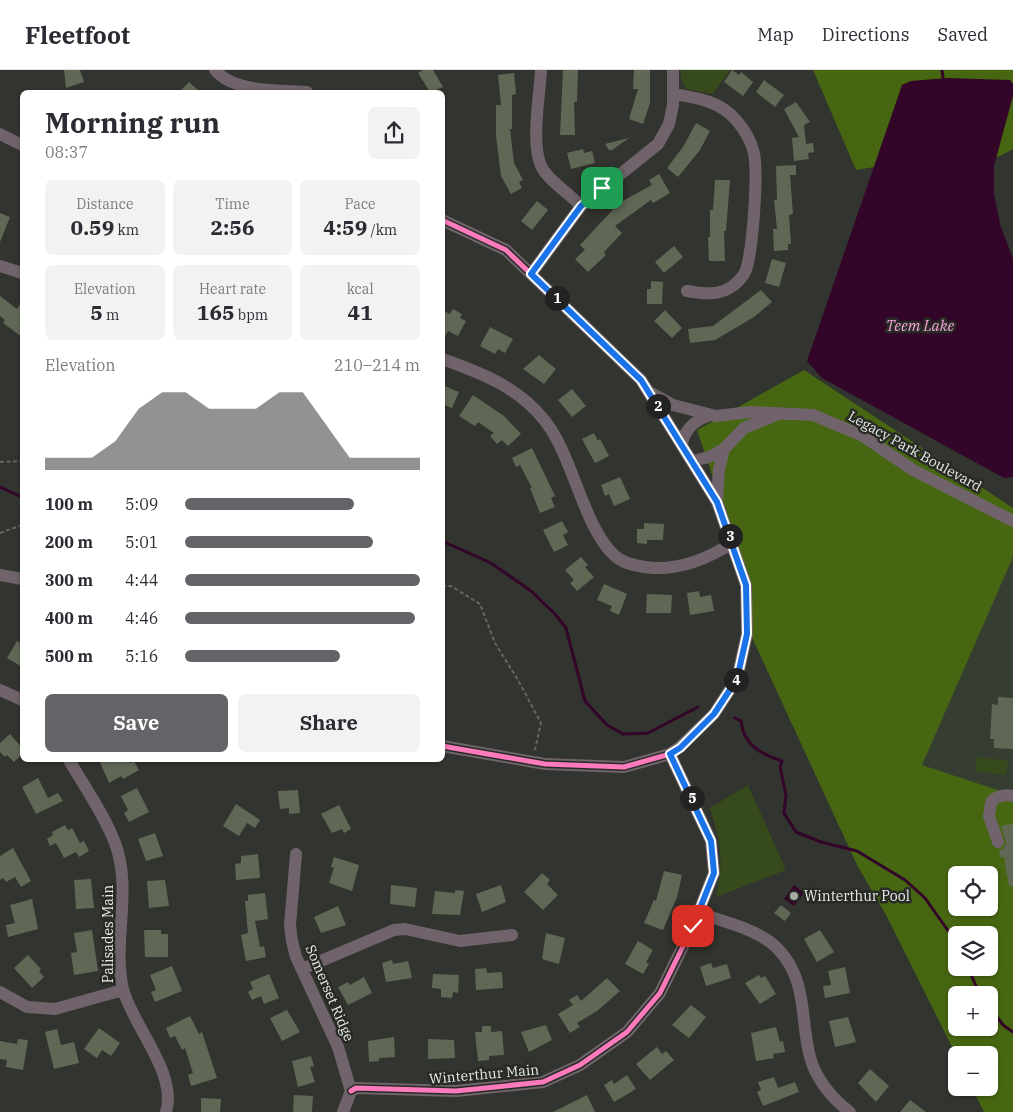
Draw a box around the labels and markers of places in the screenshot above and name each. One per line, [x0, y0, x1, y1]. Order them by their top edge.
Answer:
pin [581, 167, 623, 209]
pin: 1 [544, 286, 570, 310]
pin: 2 [646, 394, 670, 418]
pin: 3 [718, 524, 742, 548]
pin: 4 [724, 668, 748, 692]
pin: 5 [680, 786, 704, 810]
place label: Winterthur Pool [804, 887, 910, 905]
marker: Winterthur Pool [788, 890, 800, 902]
pin [672, 905, 714, 947]

